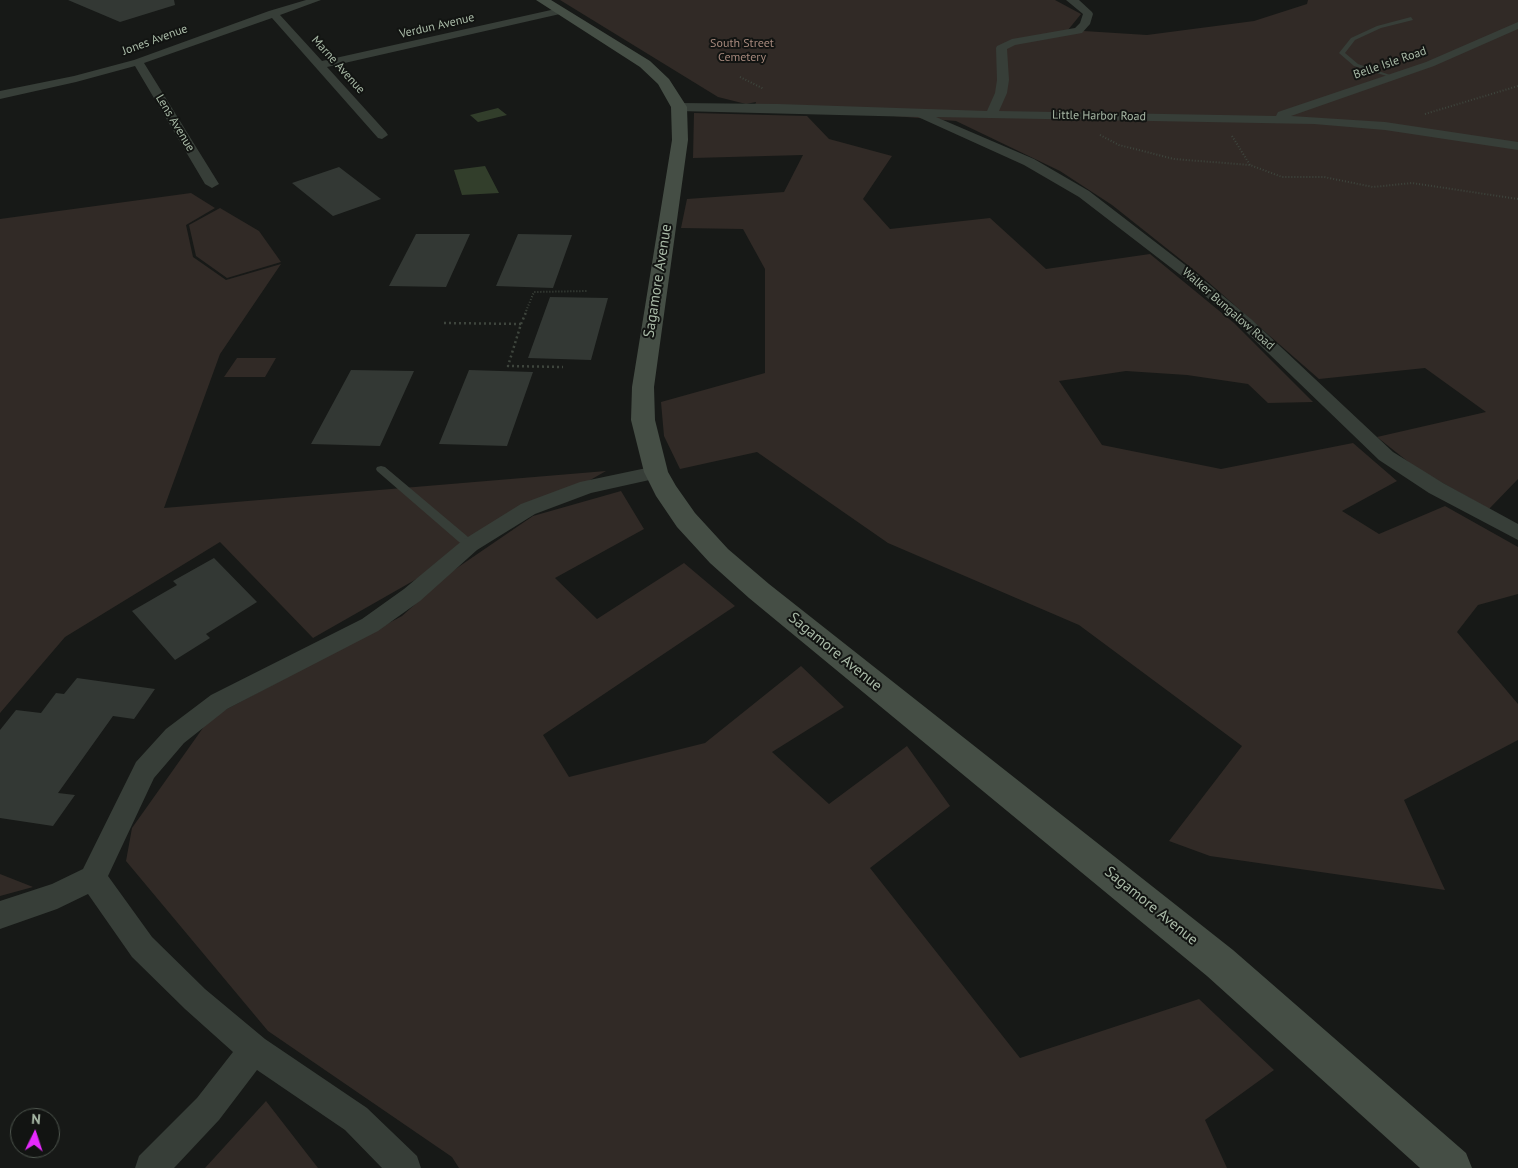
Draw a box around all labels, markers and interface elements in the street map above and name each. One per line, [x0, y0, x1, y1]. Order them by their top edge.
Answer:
street label: Verdun Avenue [398, 10, 476, 42]
street label: Jones Avenue [120, 22, 190, 58]
street label: Marne Avenue [308, 33, 368, 97]
park label: South Street Cemetery [710, 37, 774, 65]
street label: Belle Isle Road [1352, 44, 1428, 82]
street label: Lens Avenue [152, 92, 198, 154]
street label: Little Harbor Road [1052, 108, 1146, 124]
street label: Sagamore Avenue [640, 223, 676, 339]
street label: Walker Bungalow Road [1179, 265, 1277, 353]
street label: Sagamore Avenue [785, 609, 885, 695]
street label: Sagamore Avenue [1101, 863, 1201, 949]
north arrow [10, 1108, 60, 1158]
text: N [31, 1110, 41, 1128]

